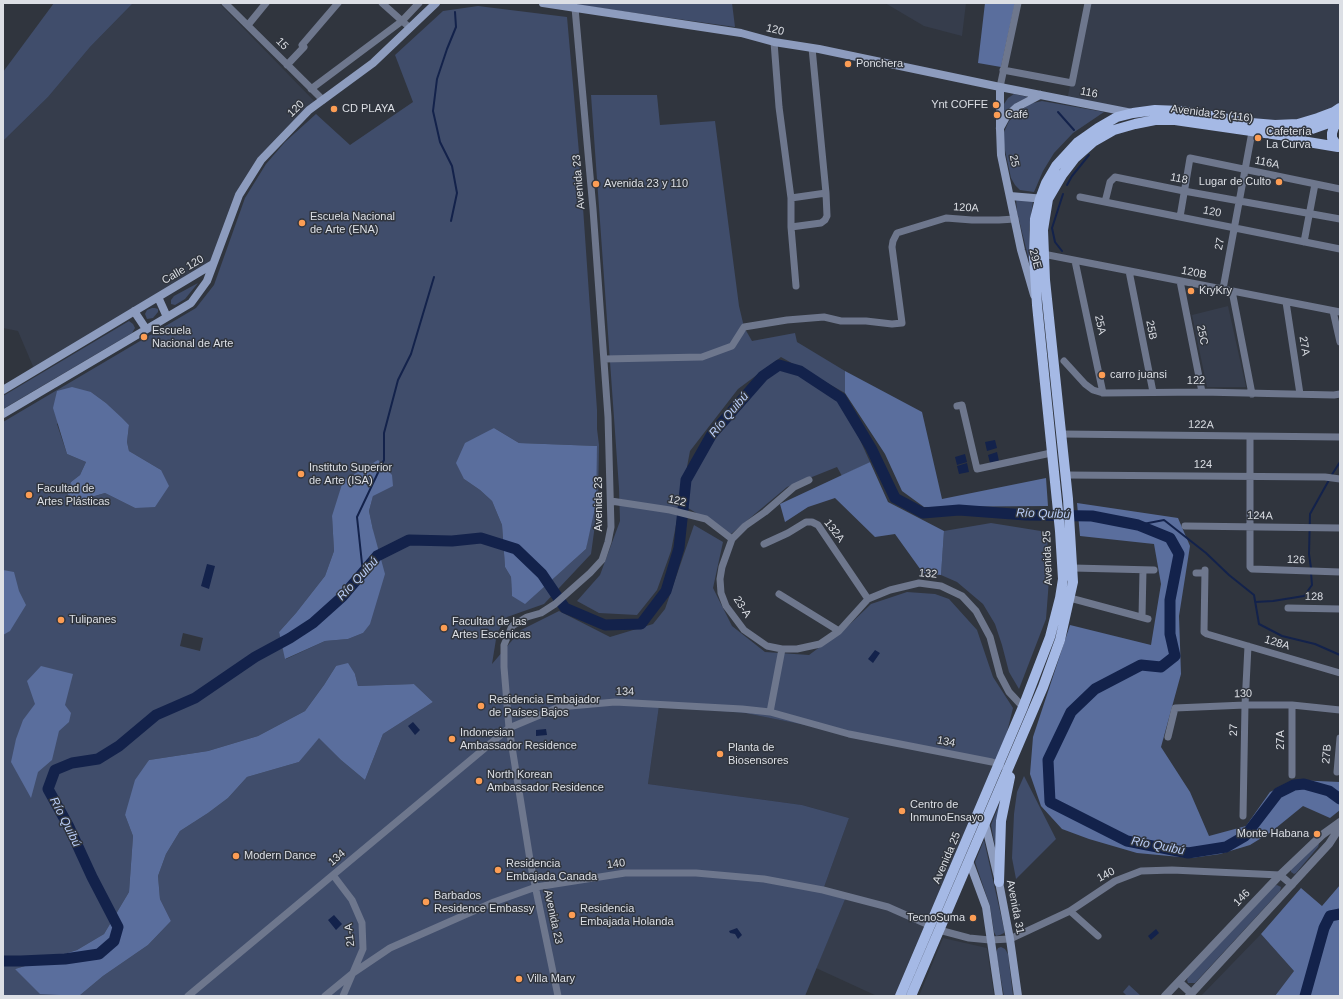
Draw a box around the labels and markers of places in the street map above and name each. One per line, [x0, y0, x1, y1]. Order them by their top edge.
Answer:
place label: Ponchera [856, 57, 903, 71]
marker: Ponchera [843, 59, 853, 69]
place label: Ynt COFFE [931, 98, 988, 112]
marker: Ynt COFFE [991, 100, 1001, 110]
place label: CD PLAYA [342, 102, 395, 116]
marker: CD PLAYA [329, 104, 339, 114]
place label: Café [1005, 108, 1028, 122]
marker: Café [992, 110, 1002, 120]
place label: Cafetería La Curva [1266, 125, 1311, 151]
marker: Cafetería La Curva [1253, 133, 1263, 143]
place label: Lugar de Culto [1199, 175, 1271, 189]
place label: Avenida 23 y 110 [604, 177, 688, 191]
marker: Lugar de Culto [1274, 177, 1284, 187]
marker: Avenida 23 y 110 [591, 179, 601, 189]
place label: Escuela Nacional de Arte (ENA) [310, 210, 395, 236]
marker: Escuela Nacional de Arte (ENA) [297, 218, 307, 228]
place label: KryKry [1199, 284, 1232, 298]
marker: KryKry [1186, 286, 1196, 296]
place label: Escuela Nacional de Arte [152, 324, 233, 350]
marker: Escuela Nacional de Arte [139, 332, 149, 342]
place label: carro juansi [1110, 368, 1167, 382]
marker: carro juansi [1097, 370, 1107, 380]
place label: Instituto Superior de Arte (ISA) [309, 461, 392, 487]
marker: Instituto Superior de Arte (ISA) [296, 469, 306, 479]
place label: Facultad de Artes Plásticas [37, 482, 110, 508]
marker: Facultad de Artes Plásticas [24, 490, 34, 500]
place label: Tulipanes [69, 613, 116, 627]
marker: Tulipanes [56, 615, 66, 625]
place label: Facultad de las Artes Escénicas [452, 615, 531, 641]
marker: Facultad de las Artes Escénicas [439, 623, 449, 633]
place label: Residencia Embajador de Países Bajos [489, 693, 600, 719]
marker: Residencia Embajador de Países Bajos [476, 701, 486, 711]
place label: Indonesian Ambassador Residence [460, 726, 577, 752]
marker: Indonesian Ambassador Residence [447, 734, 457, 744]
place label: Planta de Biosensores [728, 741, 789, 767]
marker: Planta de Biosensores [715, 749, 725, 759]
place label: North Korean Ambassador Residence [487, 768, 604, 794]
marker: North Korean Ambassador Residence [474, 776, 484, 786]
place label: Centro de InmunoEnsayo [910, 798, 983, 824]
marker: Centro de InmunoEnsayo [897, 806, 907, 816]
place label: Monte Habana [1237, 827, 1309, 841]
marker: Monte Habana [1312, 829, 1322, 839]
place label: Modern Dance [244, 849, 316, 863]
marker: Modern Dance [231, 851, 241, 861]
place label: Residencia Embajada Canada [506, 857, 597, 883]
marker: Residencia Embajada Canada [493, 865, 503, 875]
place label: Barbados Residence Embassy [434, 889, 534, 915]
marker: Barbados Residence Embassy [421, 897, 431, 907]
place label: Residencia Embajada Holanda [580, 902, 674, 928]
marker: Residencia Embajada Holanda [567, 910, 577, 920]
place label: TecnoSuma [907, 911, 965, 925]
marker: TecnoSuma [968, 913, 978, 923]
place label: Villa Mary [527, 972, 575, 986]
marker: Villa Mary [514, 974, 524, 984]

